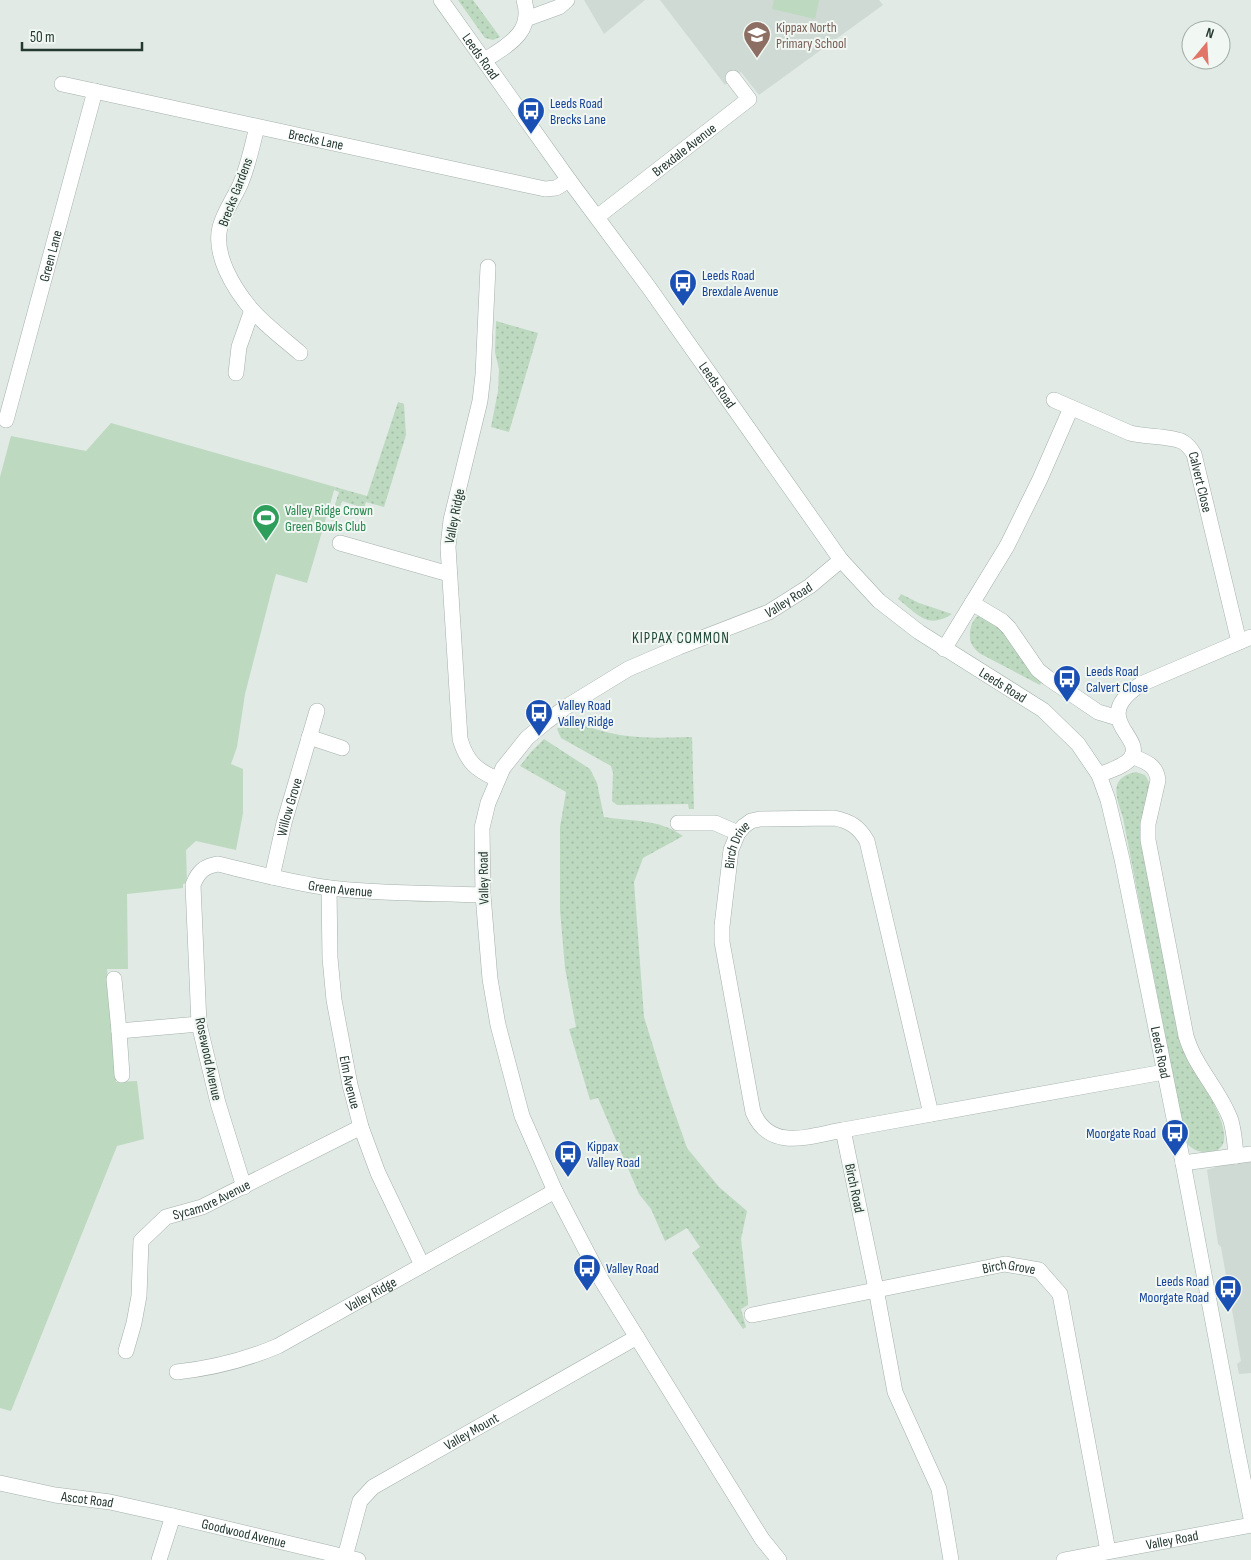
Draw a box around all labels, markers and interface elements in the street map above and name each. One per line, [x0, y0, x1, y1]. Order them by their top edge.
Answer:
place label: Kippax North Primary School [776, 19, 846, 52]
scale bar [22, 20, 142, 52]
school or university icon: Kippax North Primary School [742, 20, 772, 59]
north arrow [1181, 20, 1231, 70]
text: N [1204, 24, 1216, 42]
text: 50 m [30, 28, 55, 47]
street label: Leeds Road [458, 30, 503, 83]
place label: Leeds Road Brecks Lane [550, 95, 606, 128]
bus stop icon: Leeds Road Brecks Lane [516, 96, 546, 135]
street label: Brexdale Avenue [649, 120, 720, 180]
street label: Brecks Lane [287, 125, 345, 154]
street label: Brecks Gardens [215, 155, 256, 229]
street label: Green Lane [36, 228, 66, 284]
place label: Leeds Road Brexdale Avenue [702, 267, 778, 300]
bus stop icon: Leeds Road Brexdale Avenue [668, 268, 698, 307]
street label: Leeds Road [695, 359, 739, 412]
street label: Calvert Close [1185, 450, 1216, 514]
street label: Valley Ridge [441, 487, 468, 545]
place label: Valley Ridge Crown Green Bowls Club [285, 502, 373, 535]
sports icon: Valley Ridge Crown Green Bowls Club [251, 503, 281, 542]
street label: Valley Road [763, 579, 816, 622]
district label: KIPPAX COMMON [632, 629, 730, 648]
place label: Leeds Road Calvert Close [1086, 663, 1148, 696]
street label: Leeds Road [976, 664, 1030, 707]
bus stop icon: Leeds Road Calvert Close [1052, 664, 1082, 703]
place label: Valley Road Valley Ridge [558, 697, 614, 730]
bus stop icon: Valley Road Valley Ridge [524, 698, 554, 737]
street label: Willow Grove [273, 776, 306, 838]
street label: Birch Drive [721, 817, 753, 870]
street label: Valley Road [475, 851, 492, 905]
street label: Green Avenue [307, 877, 373, 901]
street label: Rosewood Avenue [191, 1016, 226, 1102]
street label: Leeds Road [1147, 1025, 1174, 1080]
street label: Elm Avenue [336, 1054, 364, 1111]
bus stop icon: Moorgate Road [1160, 1118, 1190, 1157]
place label: Moorgate Road [1086, 1125, 1156, 1142]
place label: Kippax Valley Road [587, 1138, 640, 1171]
bus stop icon: Kippax Valley Road [553, 1139, 583, 1178]
street label: Birch Road [841, 1162, 868, 1214]
street label: Sycamore Avenue [171, 1176, 253, 1224]
bus stop icon: Valley Road [572, 1253, 602, 1292]
street label: Birch Grove [981, 1256, 1037, 1278]
place label: Valley Road [606, 1260, 659, 1277]
street label: Valley Ridge [343, 1273, 400, 1316]
place label: Leeds Road Moorgate Road [1139, 1273, 1209, 1306]
bus stop icon: Leeds Road Moorgate Road [1213, 1274, 1243, 1313]
street label: Valley Mount [441, 1409, 502, 1454]
street label: Ascot Road [59, 1488, 115, 1512]
street label: Goodwood Avenue [200, 1515, 288, 1552]
street label: Valley Road [1145, 1527, 1200, 1553]

